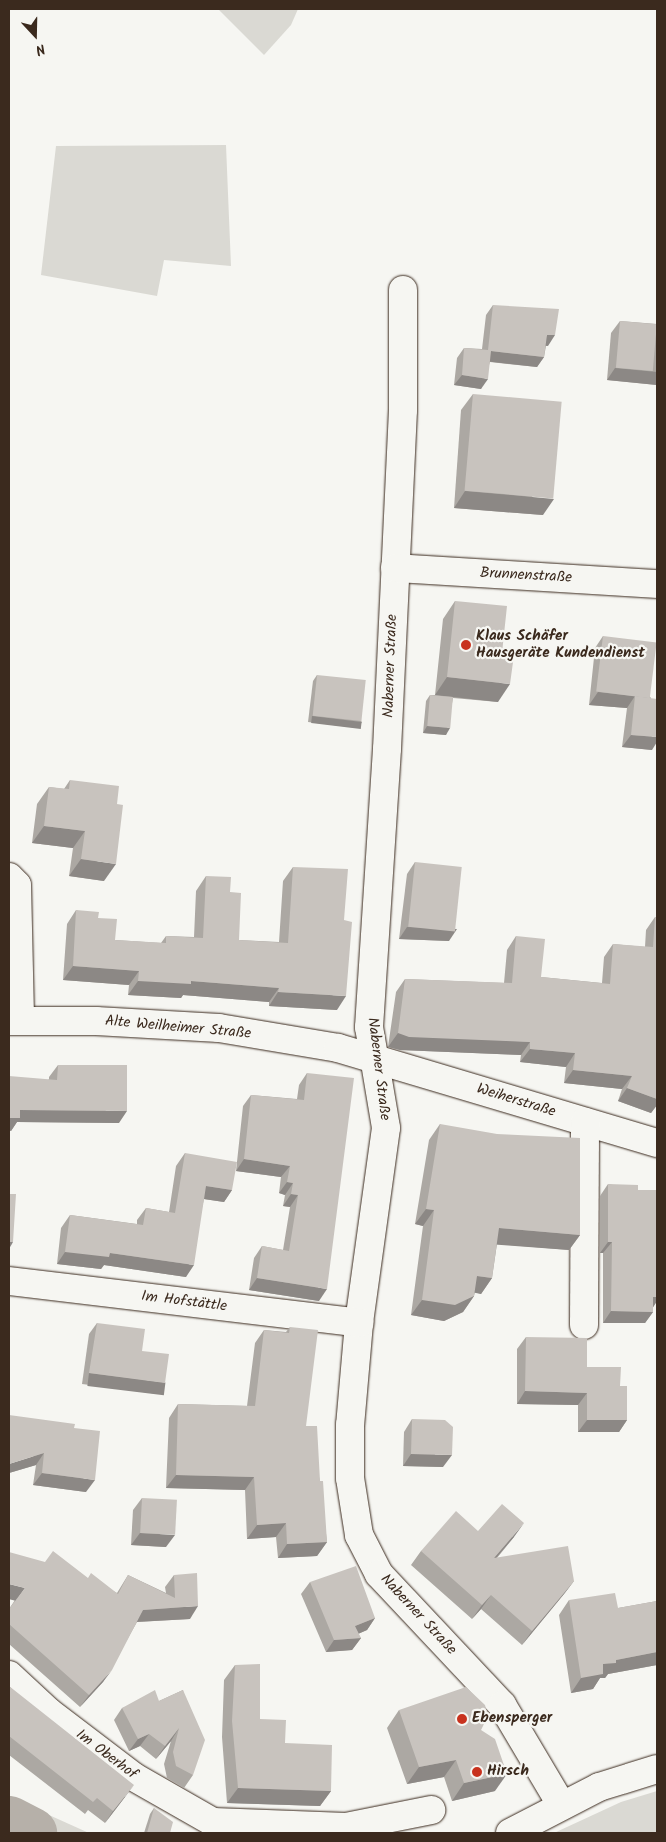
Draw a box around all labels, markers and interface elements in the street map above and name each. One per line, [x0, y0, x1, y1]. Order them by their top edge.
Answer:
north arrow [10, 10, 60, 60]
text: N [32, 37, 48, 61]
street label: Brunnenstraße [479, 565, 573, 587]
street label: Naberner Straße [380, 614, 402, 718]
place label: Klaus Schäfer Hausgeräte Kundendienst [476, 627, 645, 662]
marker: Klaus Schäfer Hausgeräte Kundendienst [460, 639, 472, 651]
street label: Alte Weilheimer Straße [104, 1013, 252, 1043]
street label: Naberner Straße [363, 1016, 393, 1122]
street label: Weiherstraße [474, 1080, 558, 1122]
street label: Im Hofstättle [140, 1288, 228, 1316]
street label: Naberner Straße [376, 1571, 460, 1659]
place label: Ebensperger [472, 1710, 552, 1728]
marker: Ebensperger [456, 1713, 468, 1725]
street label: Im Oberhof [72, 1726, 140, 1784]
place label: Hirsch [487, 1763, 529, 1781]
marker: Hirsch [471, 1766, 483, 1778]

